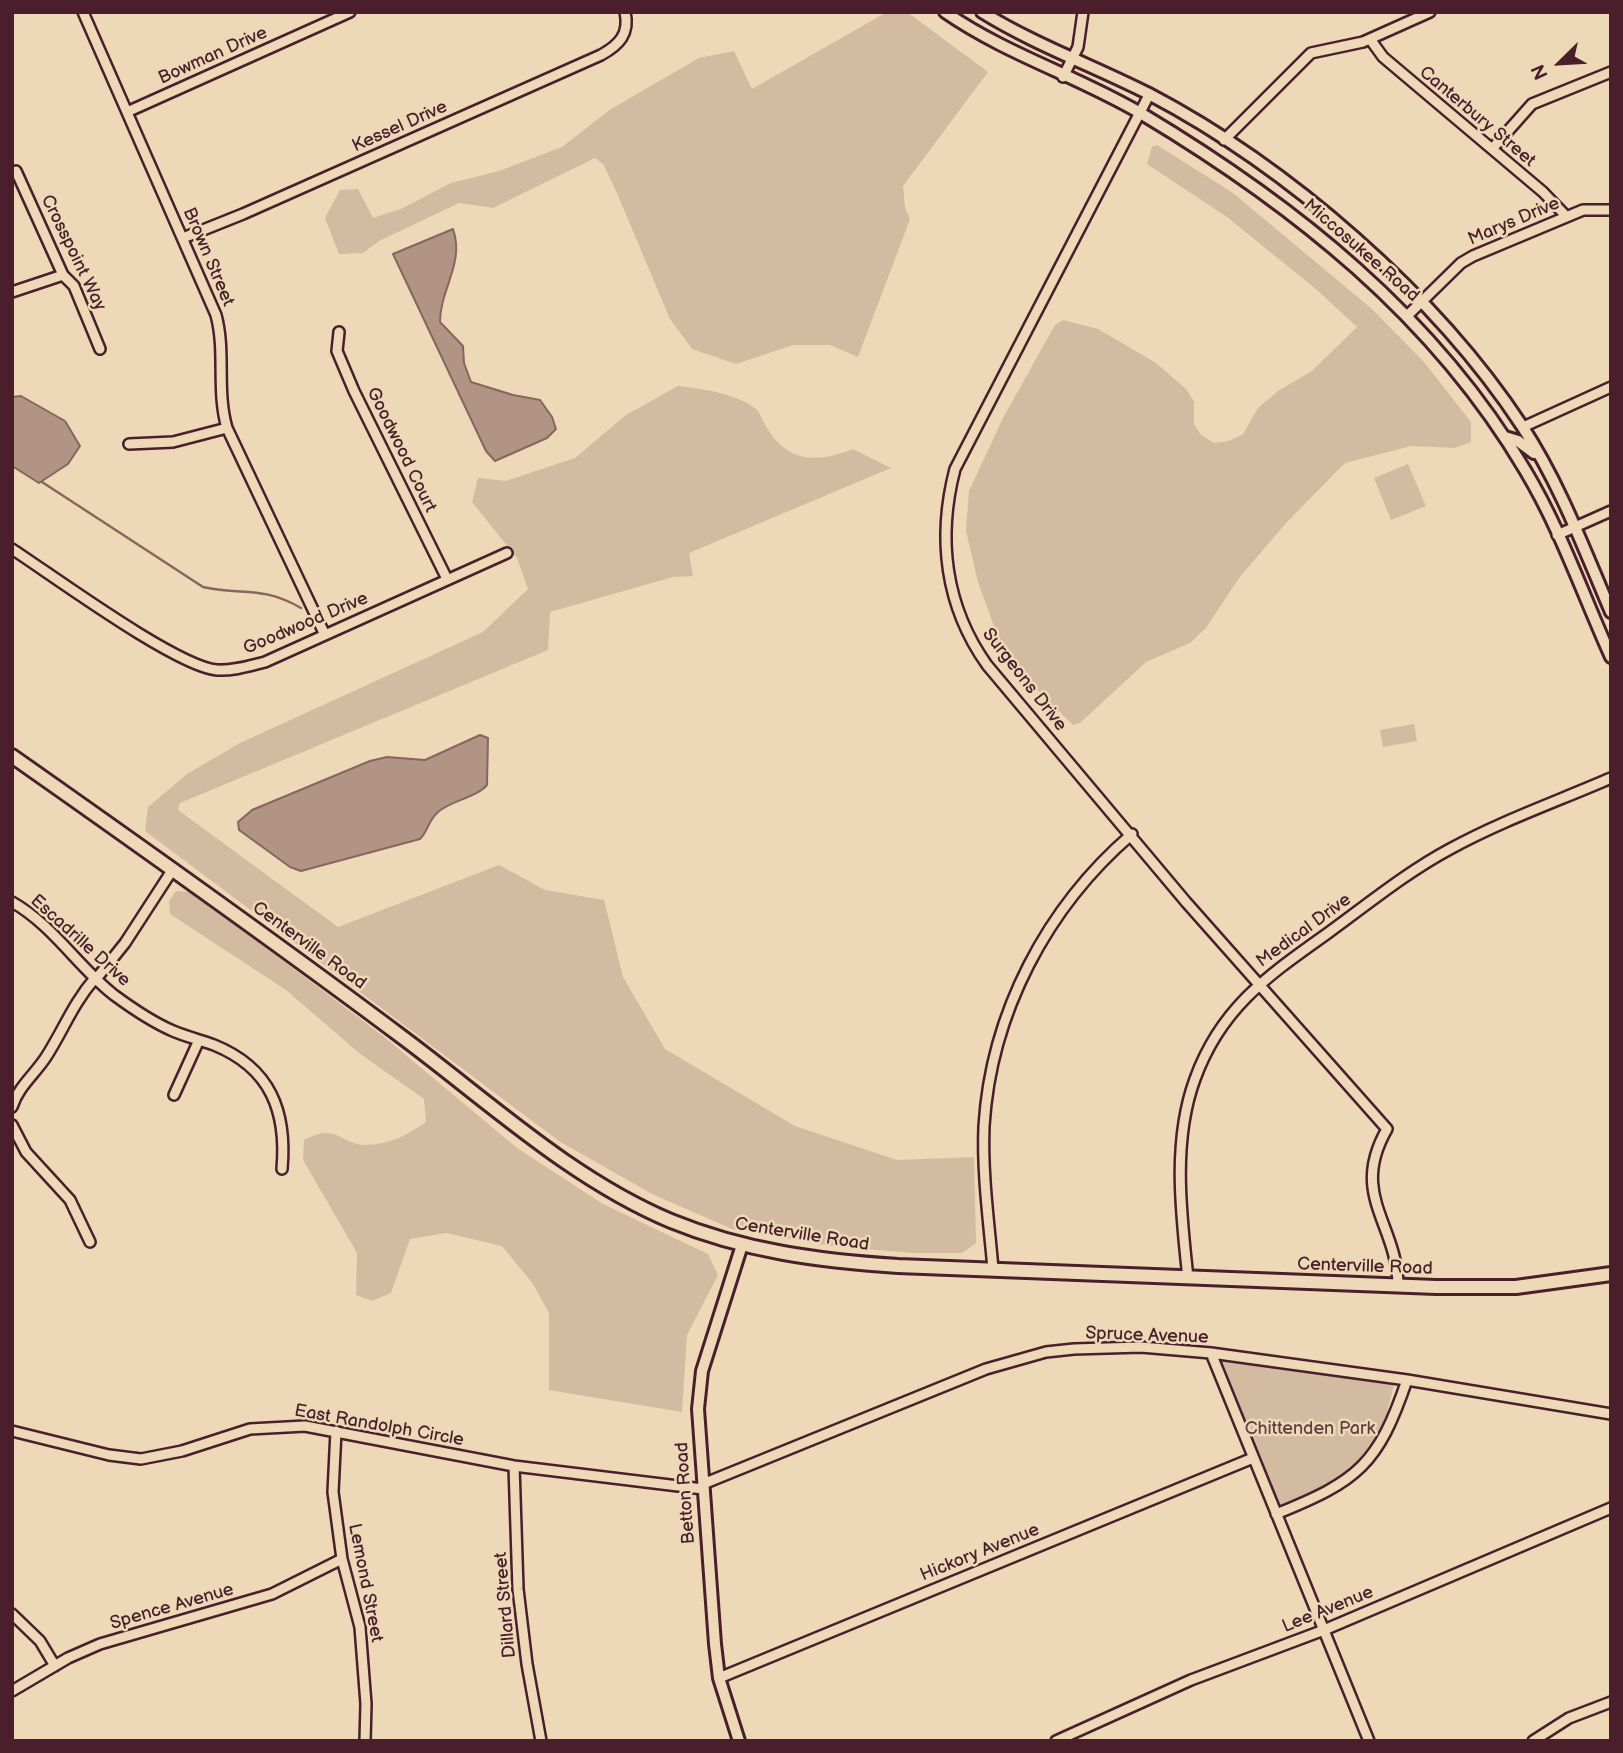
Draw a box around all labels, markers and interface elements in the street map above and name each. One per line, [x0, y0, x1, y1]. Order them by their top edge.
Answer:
street label: Bowman Drive [155, 22, 271, 90]
north arrow [1525, 28, 1595, 98]
text: N [1527, 61, 1554, 83]
street label: Canterbury Street [1414, 62, 1540, 172]
street label: Kessel Drive [349, 96, 451, 158]
street label: Crosspoint Way [36, 192, 110, 314]
street label: Marys Drive [1465, 193, 1563, 251]
street label: Miccosukee Road [1299, 195, 1423, 307]
street label: Brown Street [178, 204, 238, 310]
street label: Goodwood Court [361, 384, 441, 516]
street label: Goodwood Drive [240, 588, 372, 660]
street label: Surgeons Drive [977, 624, 1071, 736]
street label: Medical Drive [1252, 889, 1356, 973]
street label: Escadrille Drive [25, 890, 135, 992]
street label: Centerville Road [248, 897, 370, 995]
street label: Centerville Road [733, 1214, 871, 1256]
street label: Centerville Road [1297, 1254, 1433, 1280]
street label: Spruce Avenue [1085, 1323, 1209, 1349]
street label: East Randolph Circle [293, 1400, 465, 1452]
park label: Chittenden Park [1245, 1418, 1375, 1440]
street label: Betton Road [672, 1441, 700, 1545]
street label: Hickory Avenue [917, 1519, 1043, 1587]
street label: Lemond Street [343, 1522, 387, 1644]
street label: Dillard Street [491, 1551, 521, 1659]
street label: Spence Avenue [108, 1579, 236, 1635]
street label: Lee Avenue [1279, 1582, 1377, 1638]

